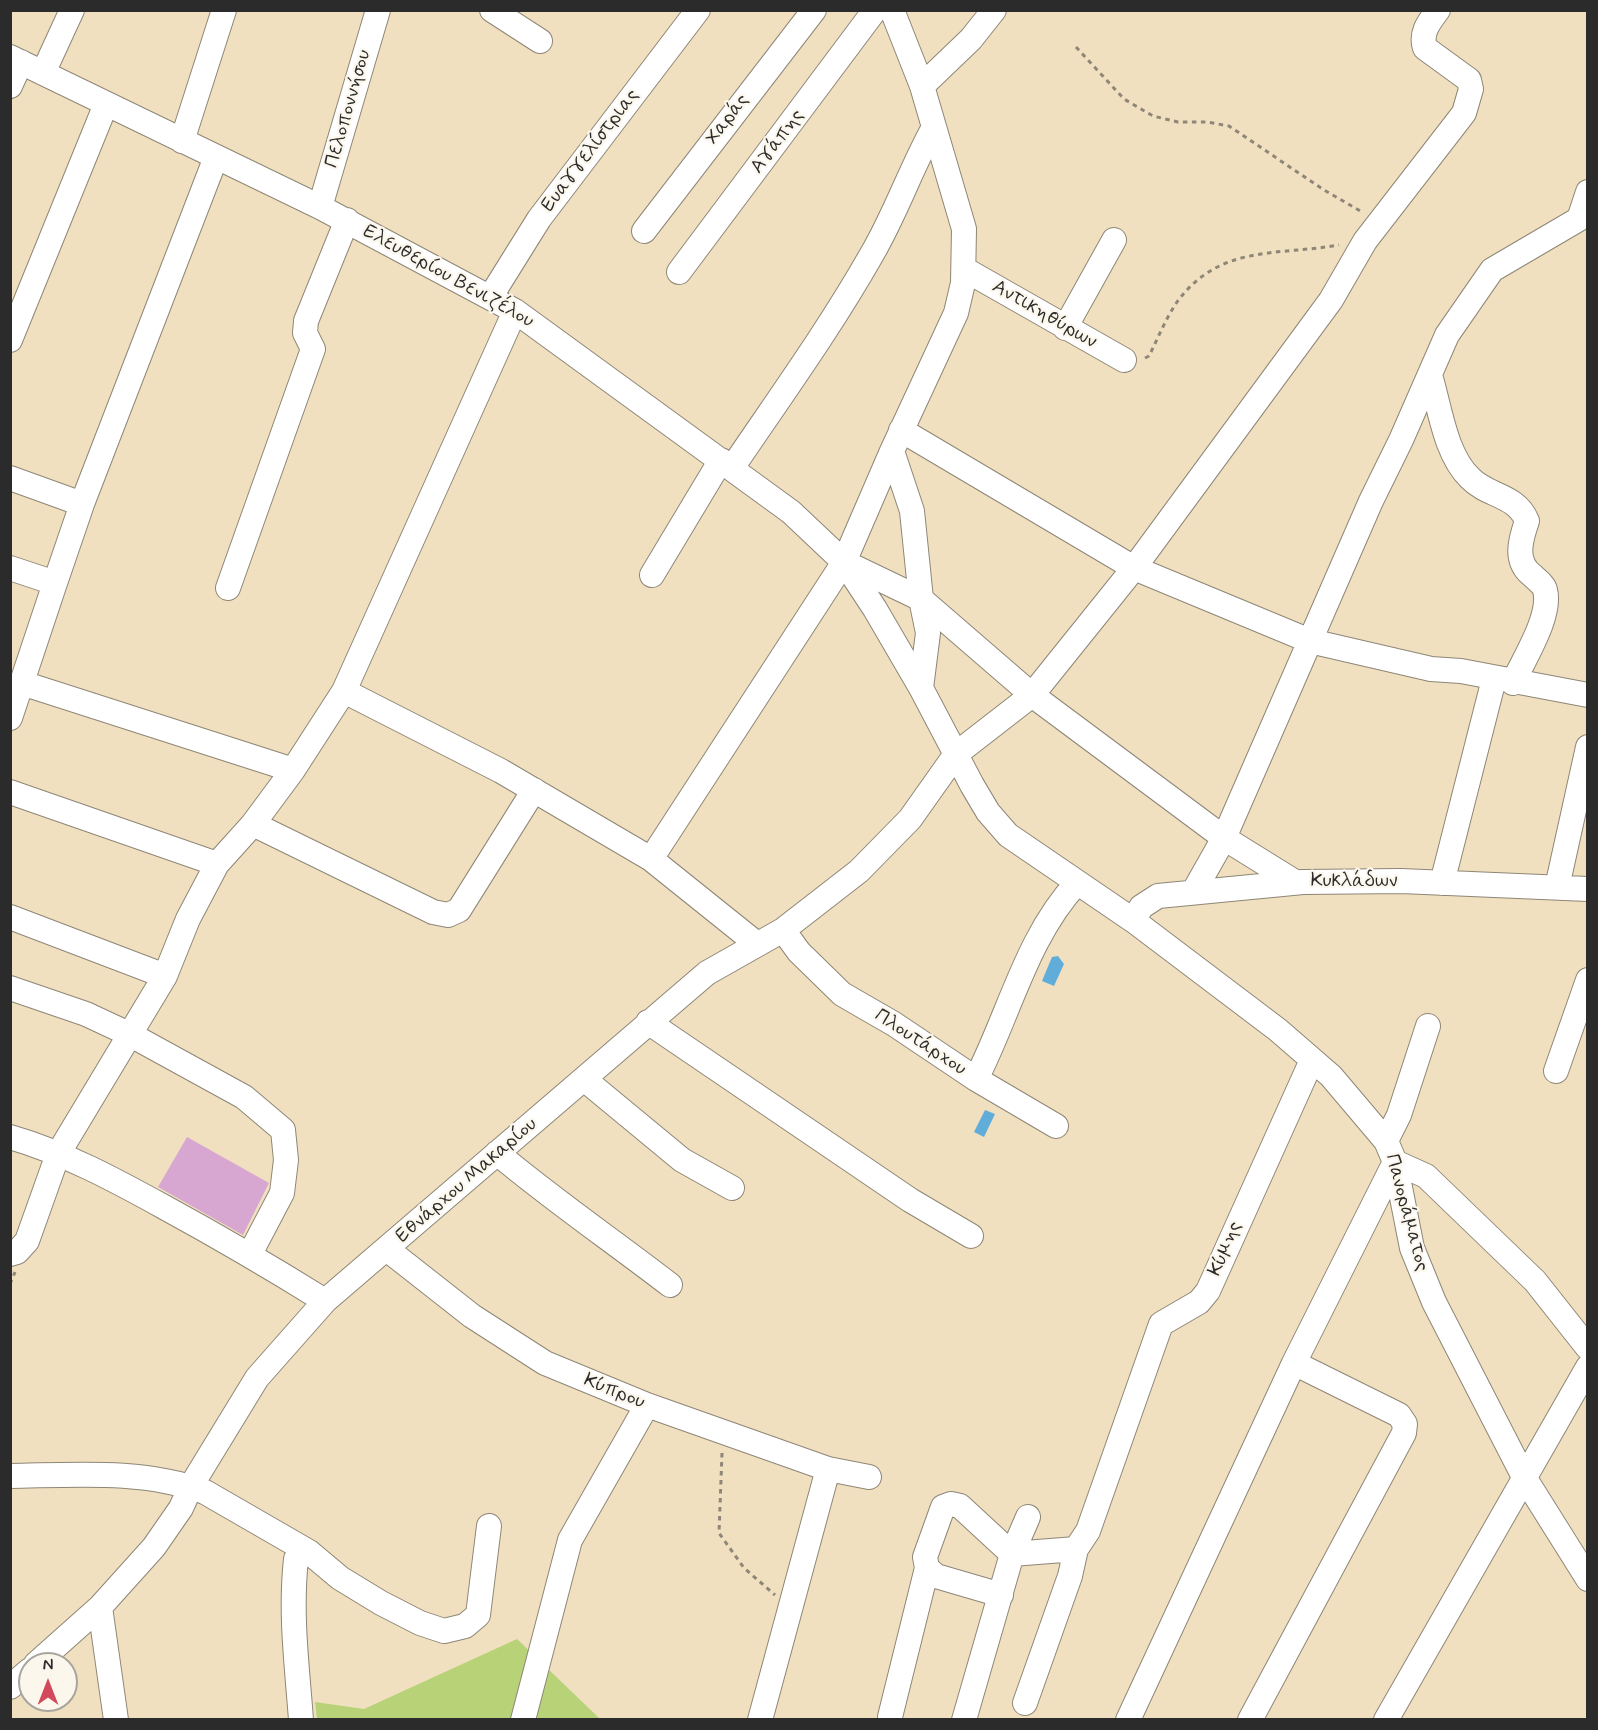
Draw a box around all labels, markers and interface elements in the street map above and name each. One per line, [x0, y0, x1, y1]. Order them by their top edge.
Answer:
street label: Πελοποννήσου [321, 47, 377, 171]
street label: Ευαγγελίστριας [537, 85, 645, 217]
street label: Χαράς [701, 90, 755, 150]
street label: Αγάπης [746, 105, 810, 179]
street label: Ελευθερίου Βενιζέλου [358, 220, 538, 334]
street label: Αντικηθύρων [987, 275, 1101, 355]
street label: Κυκλάδων [1311, 870, 1397, 894]
street label: Πλουτάρχου [870, 1004, 970, 1082]
street label: Εθνάρχου Μακαρίου [391, 1113, 543, 1249]
street label: Πανοράματος [1379, 1152, 1433, 1274]
street label: Κύμης [1204, 1218, 1248, 1280]
street label: Κύπρου [580, 1369, 648, 1415]
north arrow [18, 1652, 78, 1712]
text: N [43, 1655, 53, 1676]

